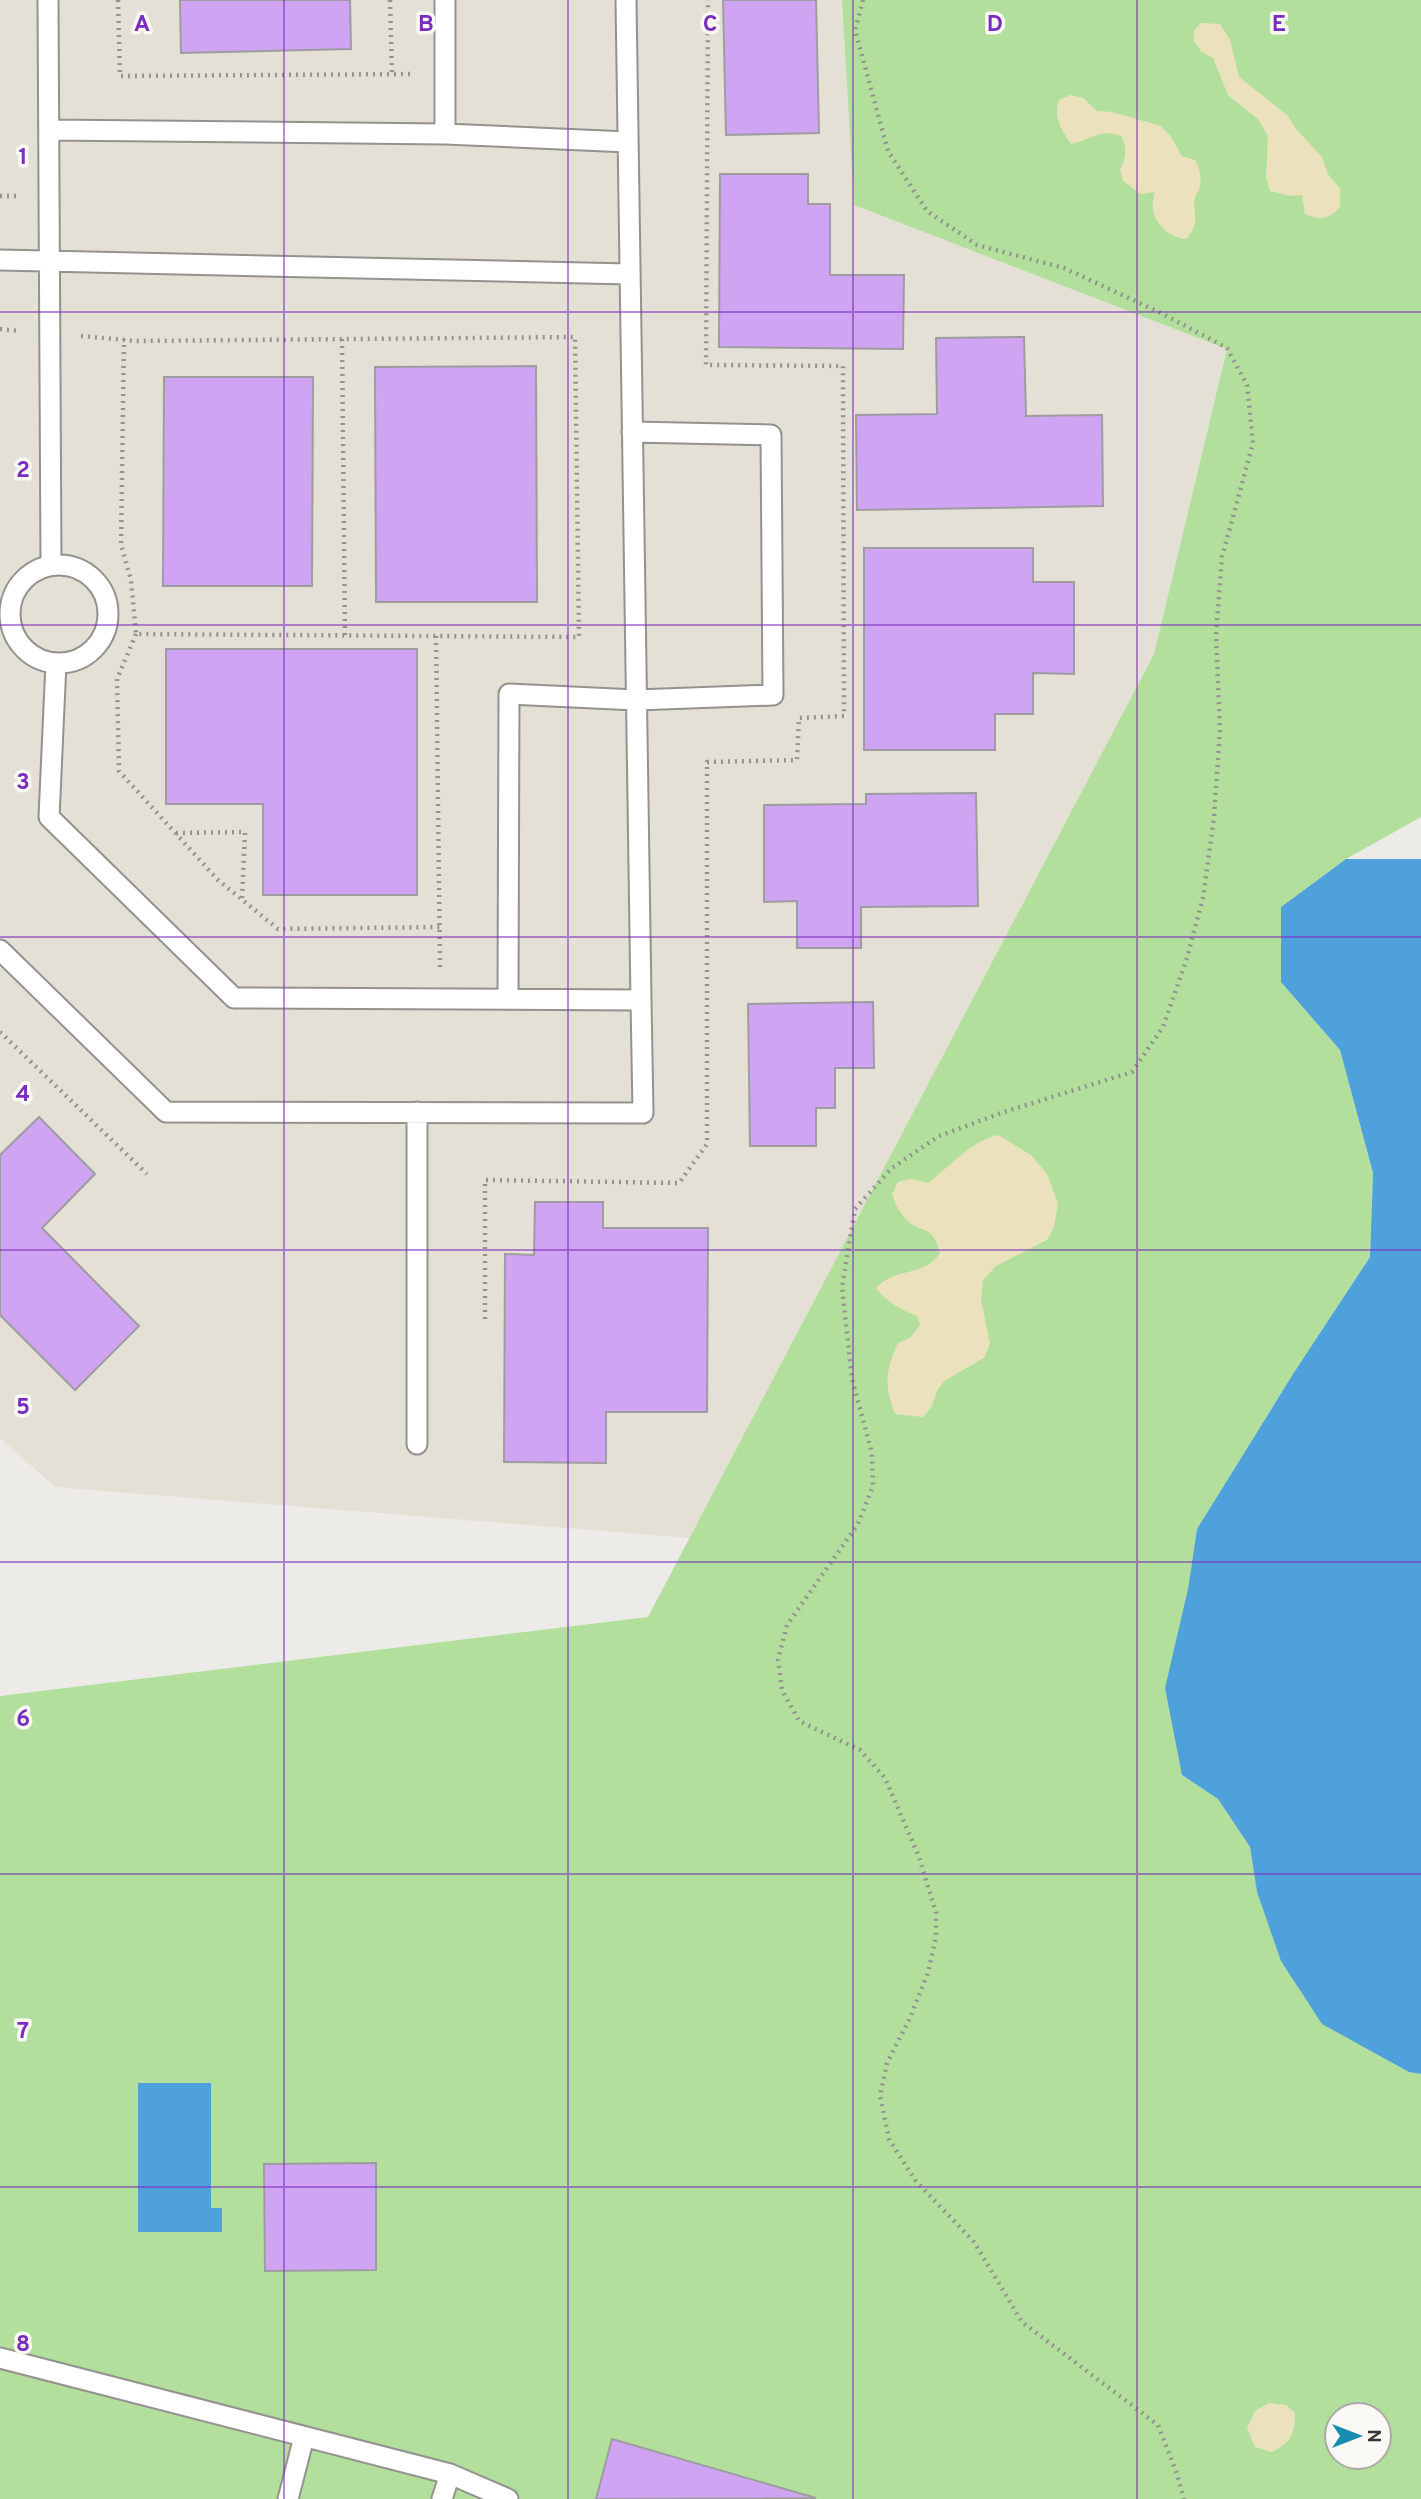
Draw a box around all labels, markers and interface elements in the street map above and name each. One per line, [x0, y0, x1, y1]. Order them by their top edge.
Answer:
text: A [134, 11, 150, 40]
text: B [418, 11, 434, 40]
text: C [703, 11, 717, 40]
text: D [987, 11, 1003, 40]
text: E [1272, 11, 1286, 40]
text: 1 [18, 144, 28, 173]
text: 2 [16, 457, 30, 486]
text: 3 [16, 769, 30, 798]
text: 4 [16, 1081, 30, 1110]
text: 5 [16, 1394, 30, 1423]
text: 6 [16, 1706, 30, 1735]
text: 7 [17, 2018, 29, 2047]
text: 8 [16, 2331, 30, 2360]
north arrow [1323, 2401, 1393, 2471]
text: N [1361, 2429, 1385, 2443]

